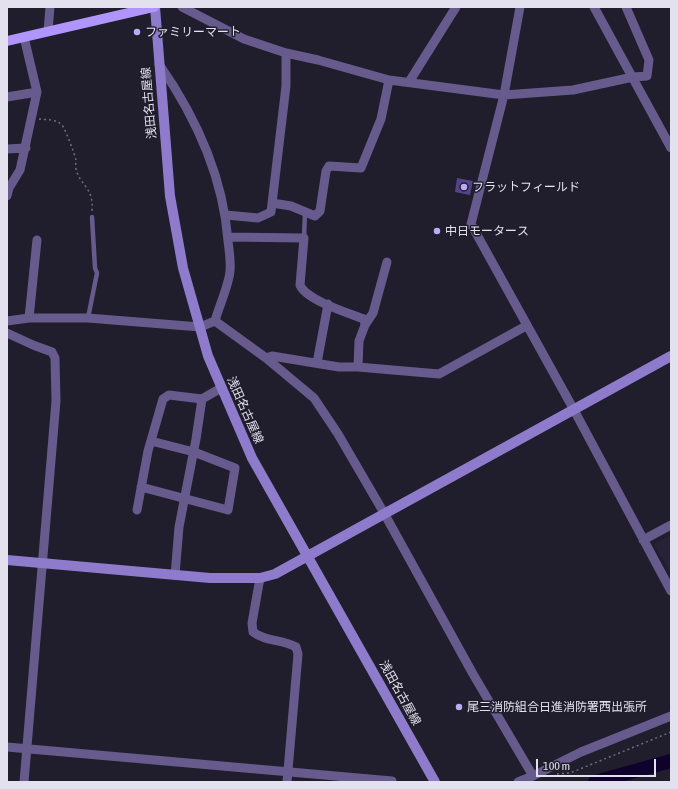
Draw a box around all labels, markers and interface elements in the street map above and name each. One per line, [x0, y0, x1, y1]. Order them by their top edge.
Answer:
place label: ファミリーマート [145, 25, 241, 39]
marker: ファミリーマート [132, 27, 142, 37]
street label: 浅田名古屋線 [139, 67, 159, 139]
place label: フラットフィールド [472, 180, 580, 194]
marker: フラットフィールド [459, 182, 469, 192]
place label: 中日モータース [445, 224, 529, 238]
marker: 中日モータース [432, 226, 442, 236]
street label: 浅田名古屋線 [224, 374, 266, 446]
street label: 浅田名古屋線 [376, 658, 424, 728]
place label: 尾三消防組合日進消防署西出張所 [467, 700, 647, 714]
marker: 尾三消防組合日進消防署西出張所 [454, 702, 464, 712]
scale bar [538, 751, 658, 777]
text: 100 m [543, 759, 570, 773]

